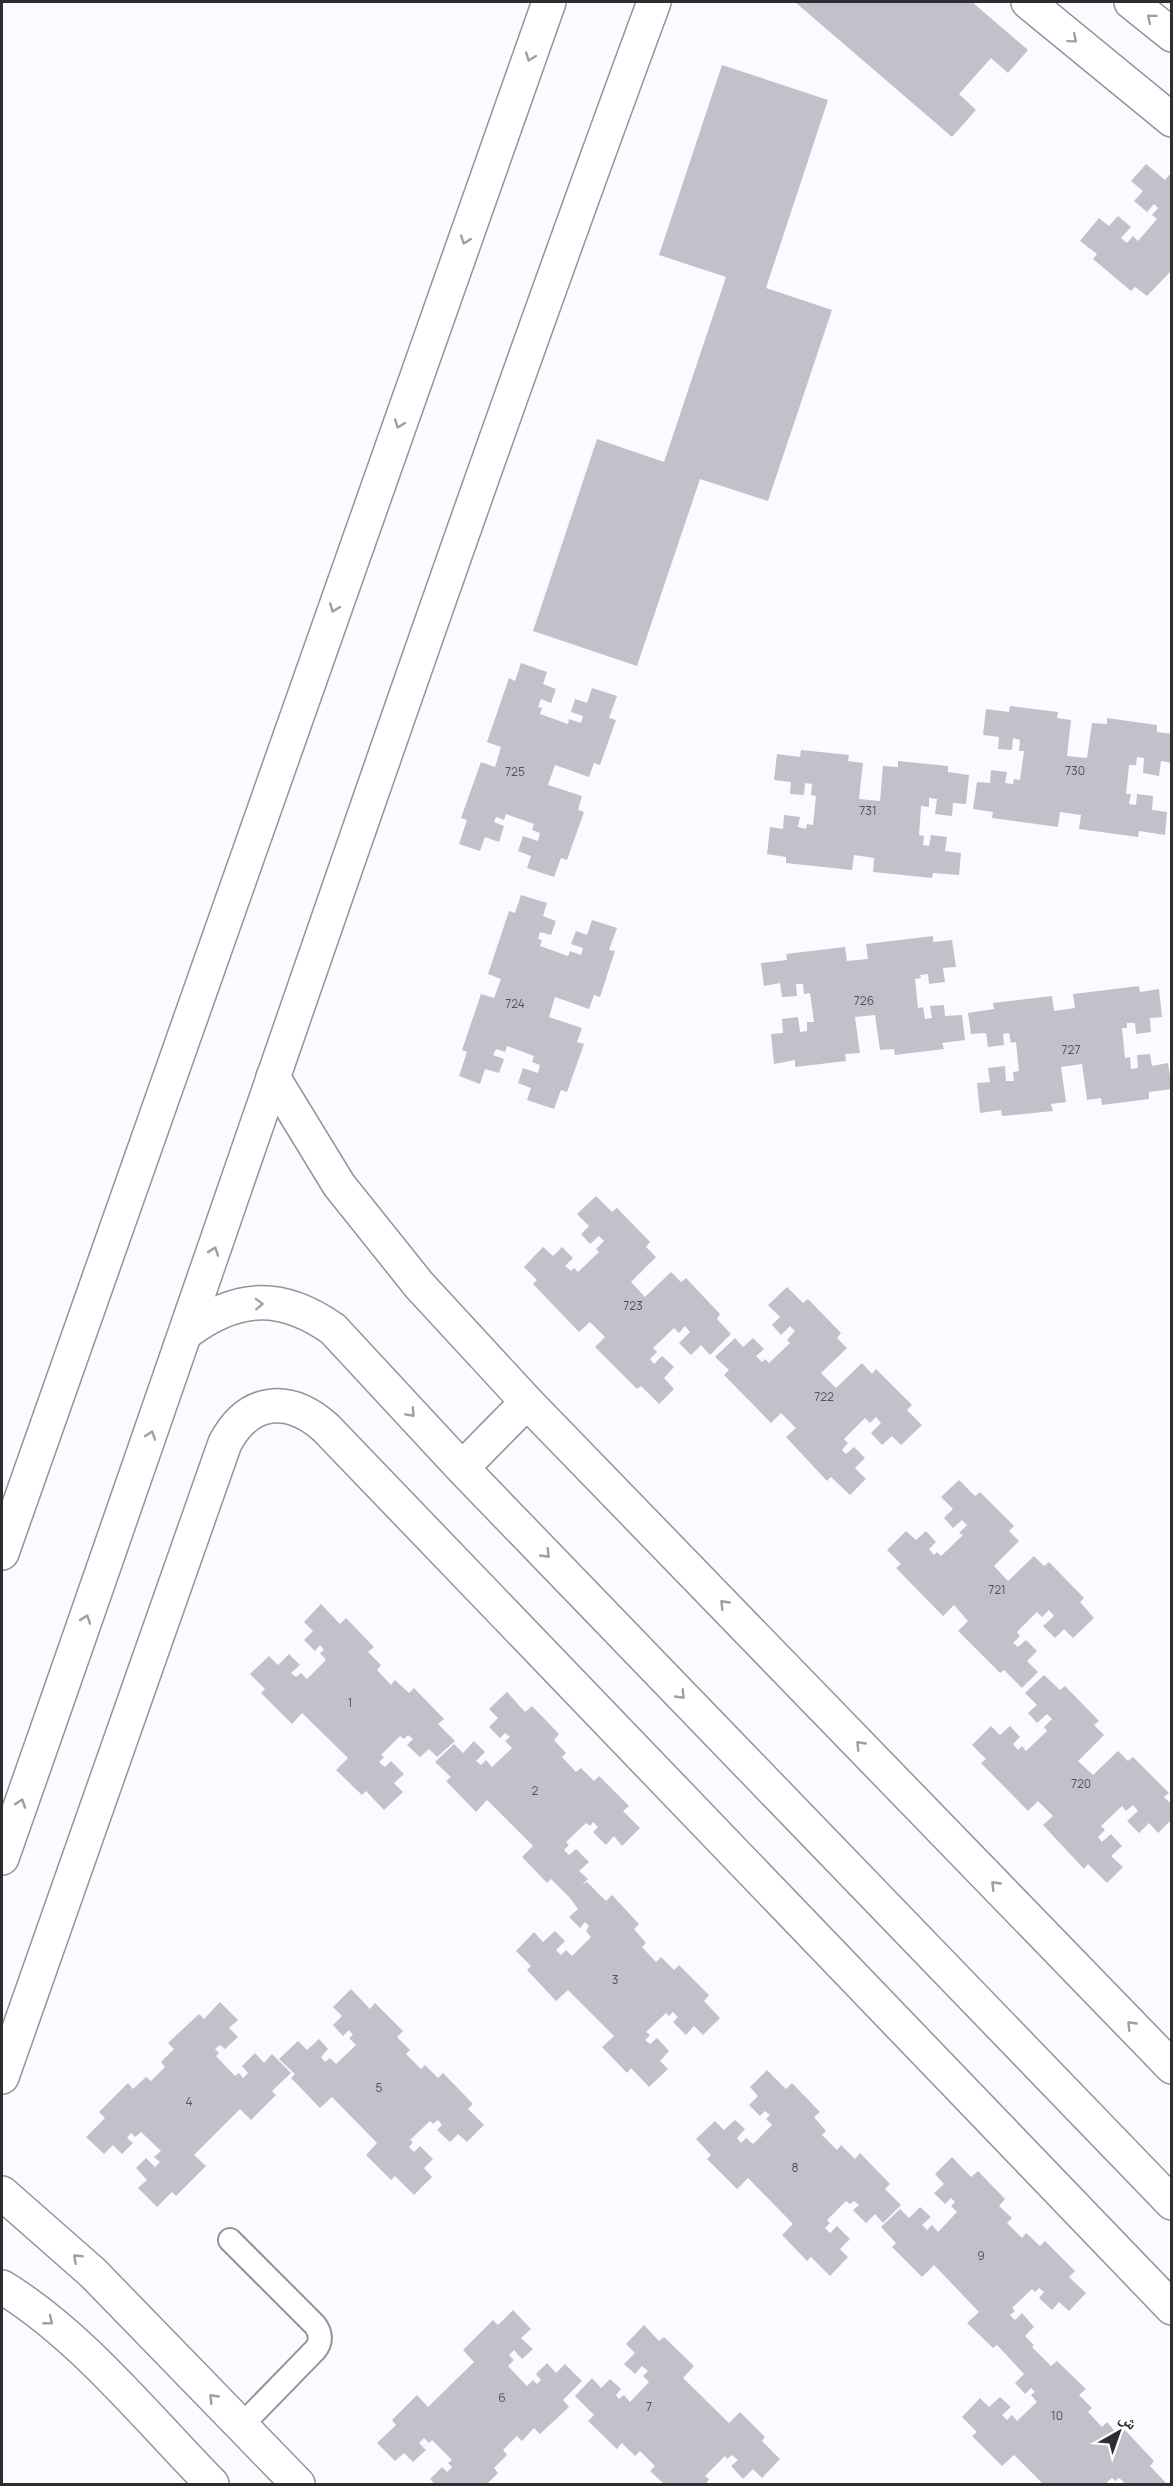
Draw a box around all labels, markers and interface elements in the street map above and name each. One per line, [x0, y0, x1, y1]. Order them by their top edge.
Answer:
one-way arrow [1147, 15, 1158, 26]
one-way arrow [1066, 31, 1077, 42]
one-way arrow [524, 51, 537, 62]
one-way arrow [459, 234, 472, 245]
one-way arrow [394, 418, 407, 429]
one-way arrow [329, 602, 342, 613]
house number: 730 [1065, 762, 1085, 779]
house number: 725 [505, 763, 525, 780]
house number: 731 [859, 802, 877, 819]
house number: 726 [854, 992, 874, 1009]
house number: 724 [505, 995, 525, 1012]
house number: 727 [1062, 1041, 1080, 1058]
one-way arrow [207, 1246, 220, 1257]
one-way arrow [255, 1297, 264, 1310]
house number: 723 [623, 1297, 643, 1314]
house number: 722 [814, 1388, 834, 1405]
one-way arrow [404, 1406, 415, 1417]
one-way arrow [143, 1431, 156, 1441]
one-way arrow [538, 1547, 549, 1558]
house number: 721 [988, 1581, 1006, 1598]
one-way arrow [720, 1601, 731, 1612]
one-way arrow [78, 1614, 91, 1625]
one-way arrow [674, 1688, 685, 1698]
house number: 1 [348, 1694, 352, 1711]
one-way arrow [856, 1741, 867, 1752]
house number: 720 [1071, 1775, 1091, 1792]
house number: 2 [532, 1782, 539, 1799]
one-way arrow [13, 1798, 26, 1809]
one-way arrow [991, 1881, 1002, 1891]
house number: 3 [612, 1971, 618, 1988]
one-way arrow [1127, 2021, 1138, 2031]
house number: 5 [376, 2079, 383, 2096]
house number: 4 [185, 2093, 193, 2110]
house number: 8 [792, 2159, 799, 2176]
house number: 9 [977, 2247, 985, 2264]
one-way arrow [74, 2254, 84, 2265]
one-way arrow [42, 2314, 53, 2325]
house number: 6 [498, 2389, 506, 2406]
one-way arrow [210, 2394, 221, 2405]
house number: 7 [646, 2398, 652, 2415]
north arrow [1089, 2402, 1149, 2462]
house number: 10 [1051, 2407, 1063, 2424]
text: ش [1115, 2407, 1142, 2434]

